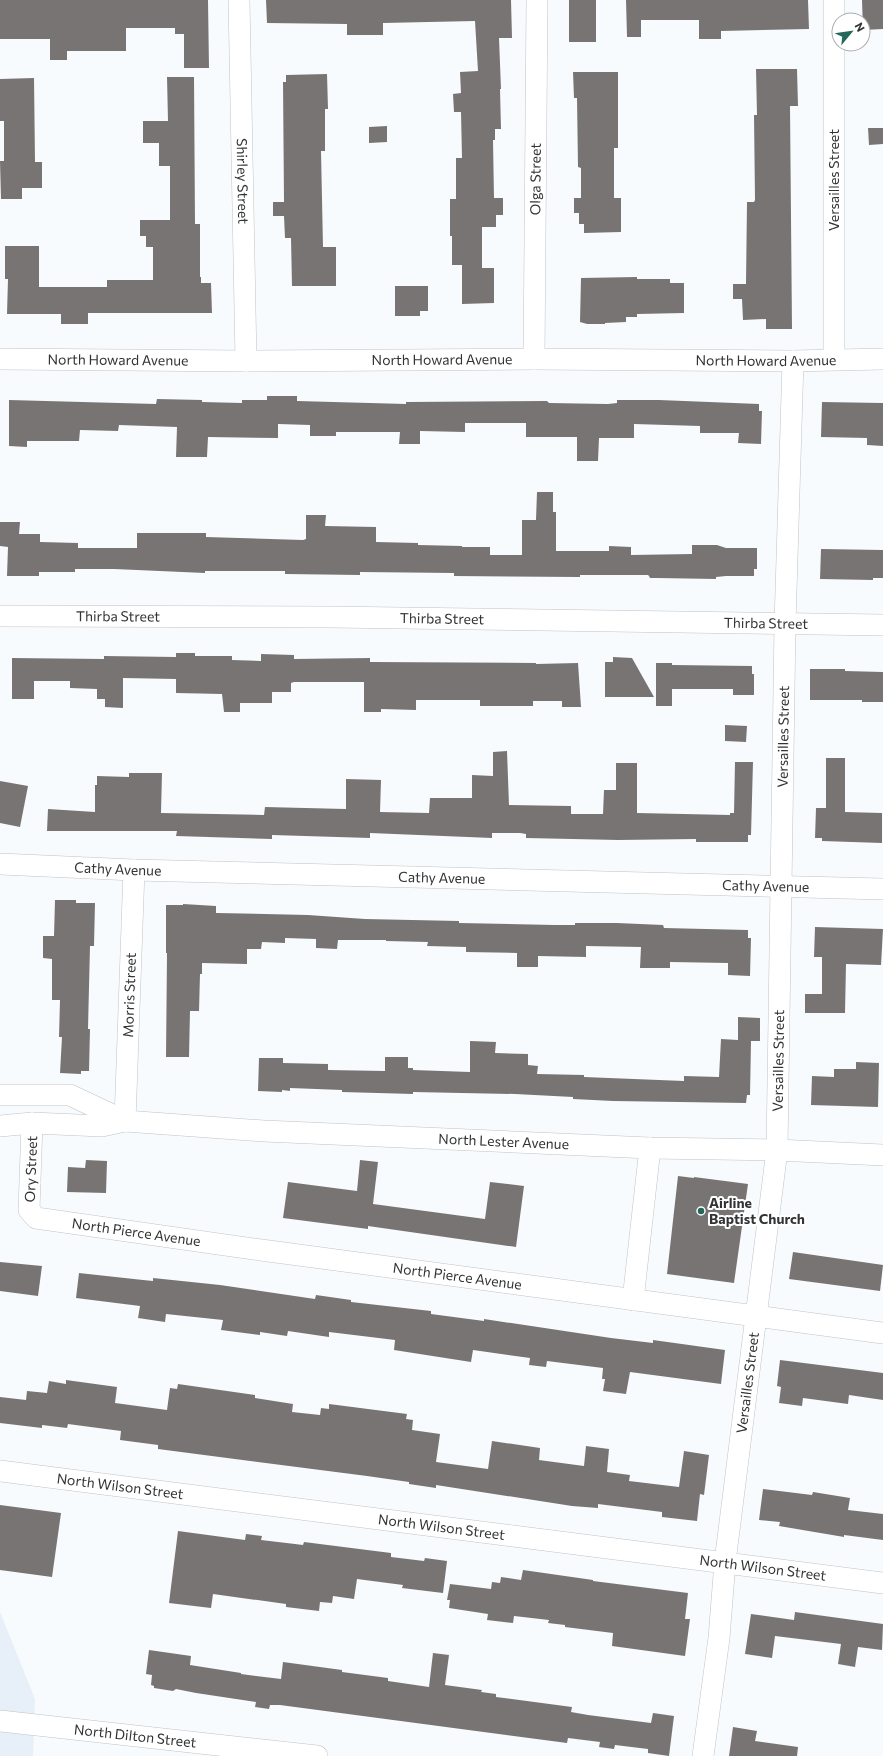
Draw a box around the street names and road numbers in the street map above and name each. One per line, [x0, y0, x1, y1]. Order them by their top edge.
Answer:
street label: Versailles Street [825, 129, 842, 231]
street label: Shirley Street [234, 138, 252, 224]
street label: Olga Street [526, 143, 544, 215]
street label: North Howard Avenue [47, 350, 189, 369]
street label: North Howard Avenue [371, 350, 512, 368]
street label: North Howard Avenue [695, 351, 837, 369]
street label: Thirba Street [76, 607, 160, 624]
street label: Thirba Street [400, 609, 484, 627]
street label: Thirba Street [724, 614, 808, 632]
street label: Versailles Street [774, 685, 792, 788]
street label: Cathy Avenue [74, 858, 162, 879]
street label: Cathy Avenue [398, 868, 486, 887]
street label: Cathy Avenue [722, 876, 809, 895]
street label: Morris Street [119, 952, 139, 1038]
street label: Versailles Street [769, 1009, 787, 1112]
street label: North Lester Avenue [438, 1130, 569, 1152]
street label: Ory Street [21, 1135, 40, 1203]
street label: North Pierce Avenue [71, 1214, 202, 1249]
street label: North Pierce Avenue [392, 1259, 523, 1293]
street label: Versailles Street [732, 1331, 762, 1434]
street label: North Wilson Street [56, 1469, 185, 1502]
street label: North Wilson Street [377, 1510, 506, 1543]
street label: North Wilson Street [699, 1551, 828, 1584]
street label: North Dilton Street [73, 1720, 197, 1751]

